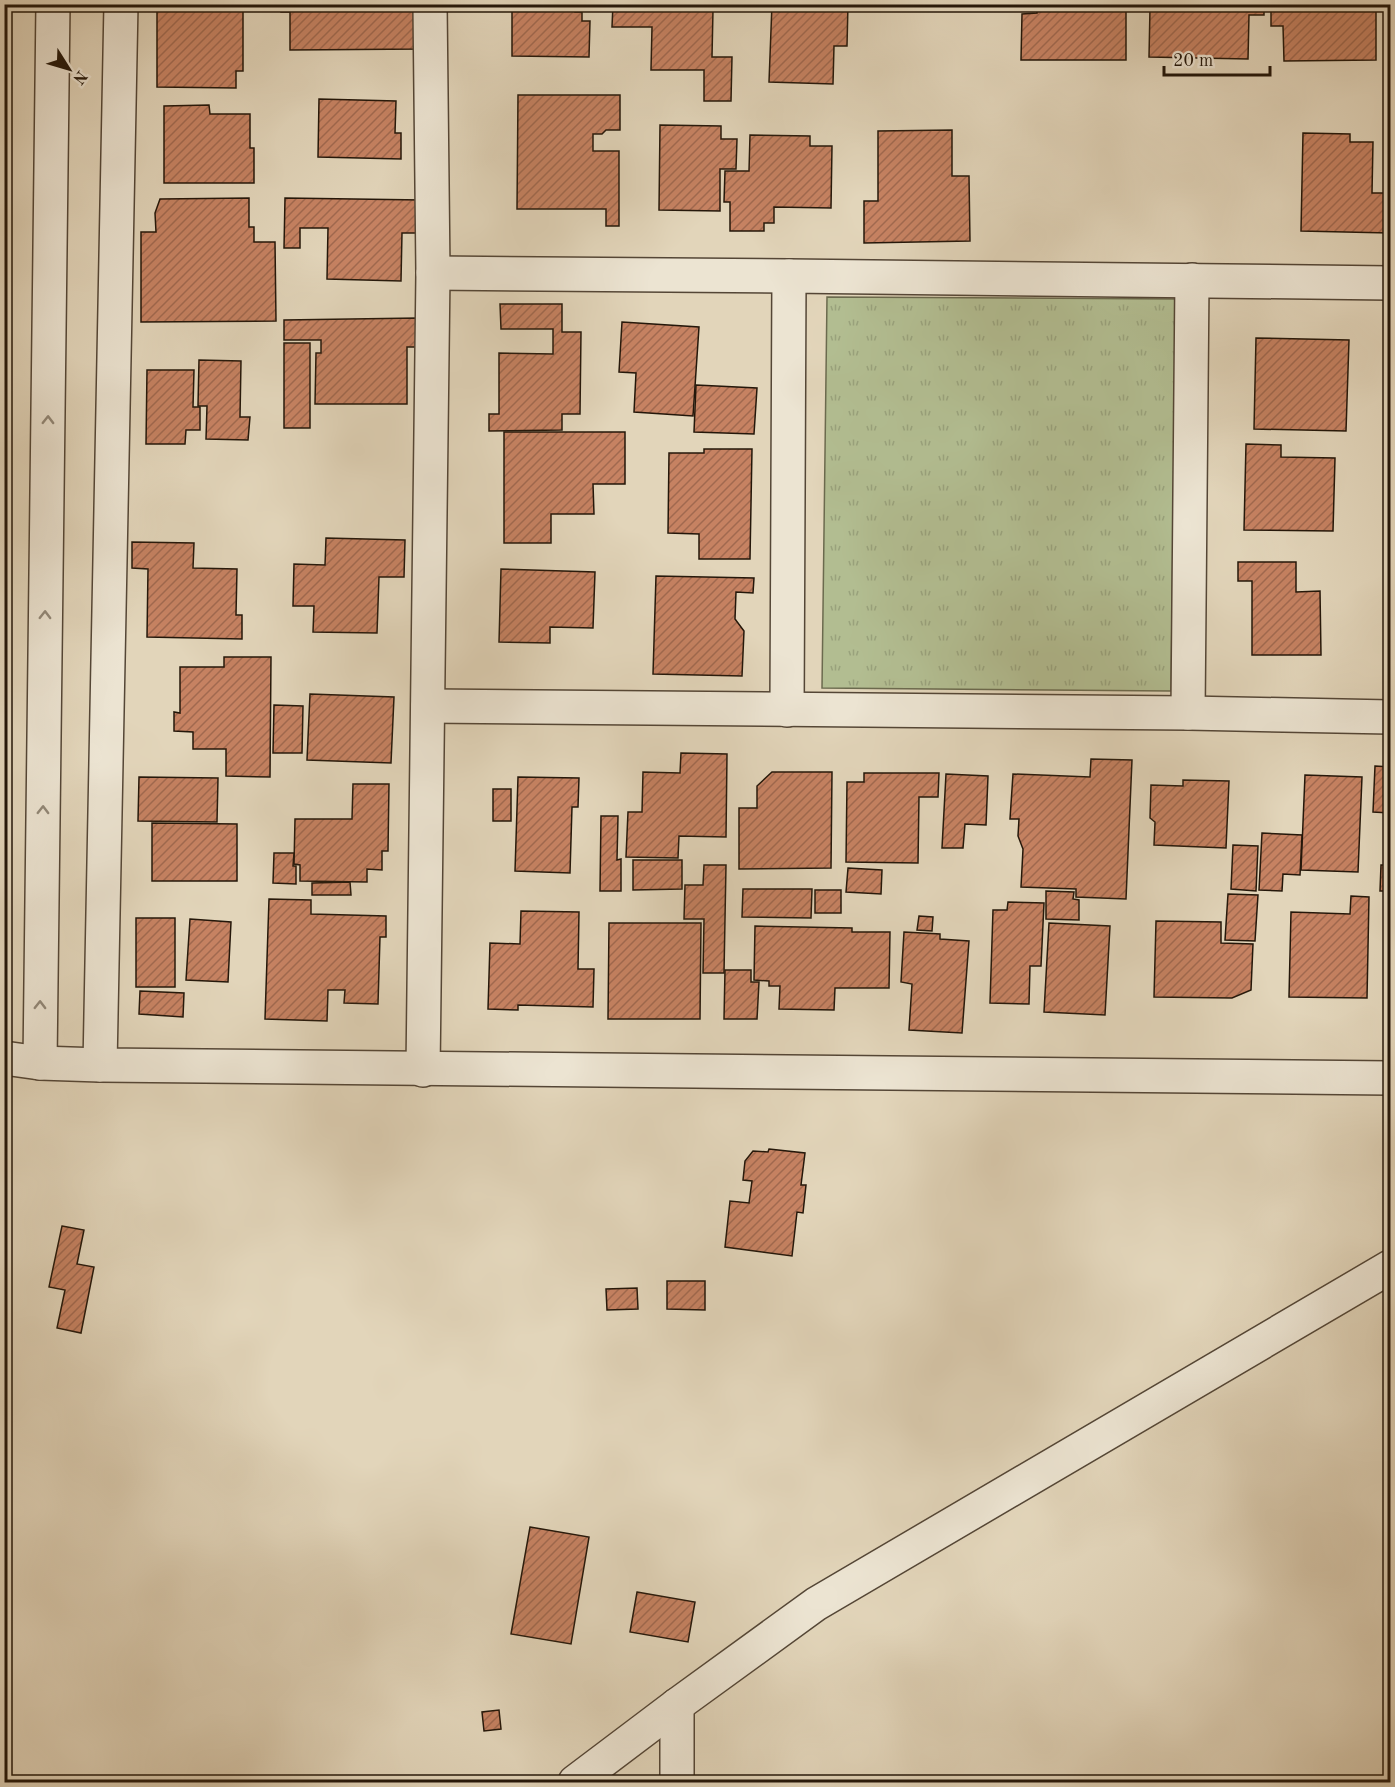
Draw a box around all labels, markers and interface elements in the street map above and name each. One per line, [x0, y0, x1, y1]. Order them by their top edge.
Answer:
north arrow [39, 39, 99, 99]
scale bar [1164, 39, 1270, 77]
text: 20 m [1173, 52, 1213, 70]
text: N [69, 67, 89, 87]
one-way arrow [42, 415, 54, 424]
one-way arrow [39, 610, 51, 619]
one-way arrow [37, 805, 49, 814]
one-way arrow [34, 1000, 47, 1009]

